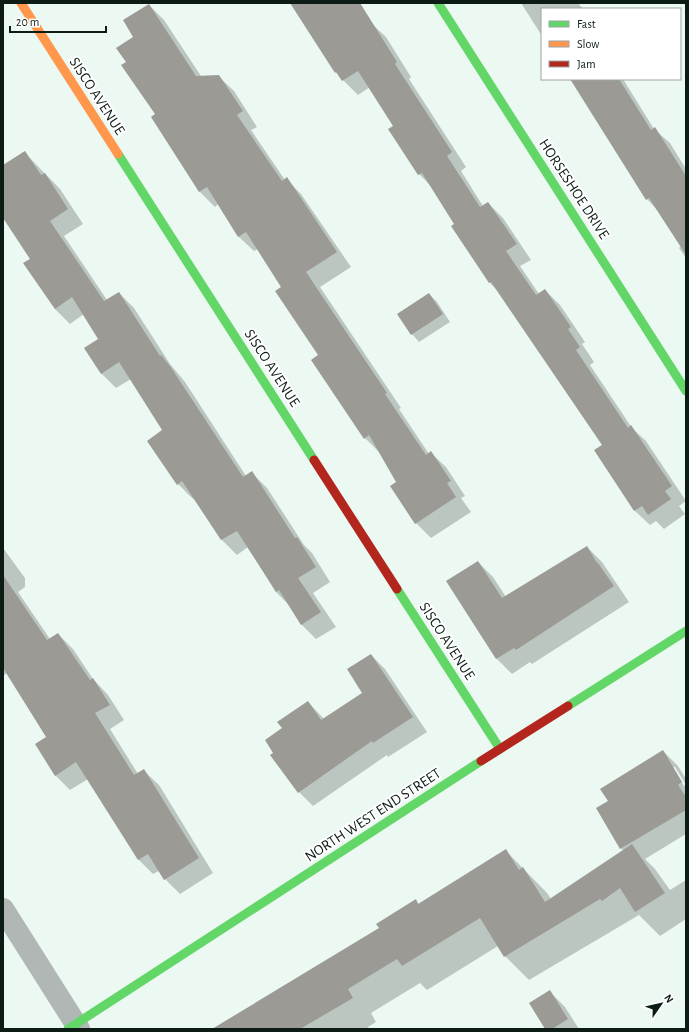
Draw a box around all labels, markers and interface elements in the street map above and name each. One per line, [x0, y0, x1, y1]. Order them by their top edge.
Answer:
scale bar [10, 8, 106, 34]
legend [541, 8, 681, 80]
text: 20 m [16, 16, 39, 28]
text: Fast [577, 18, 596, 30]
text: Slow [577, 38, 599, 50]
street label: SISCO AVENUE [67, 55, 127, 137]
text: Jam [577, 58, 596, 70]
street label: HORSESHOE DRIVE [536, 136, 612, 242]
street label: SISCO AVENUE [242, 327, 302, 409]
street label: SISCO AVENUE [417, 600, 477, 682]
street label: NORTH WEST END STREET [302, 765, 444, 864]
north arrow [641, 984, 681, 1024]
text: N [662, 992, 676, 1005]

